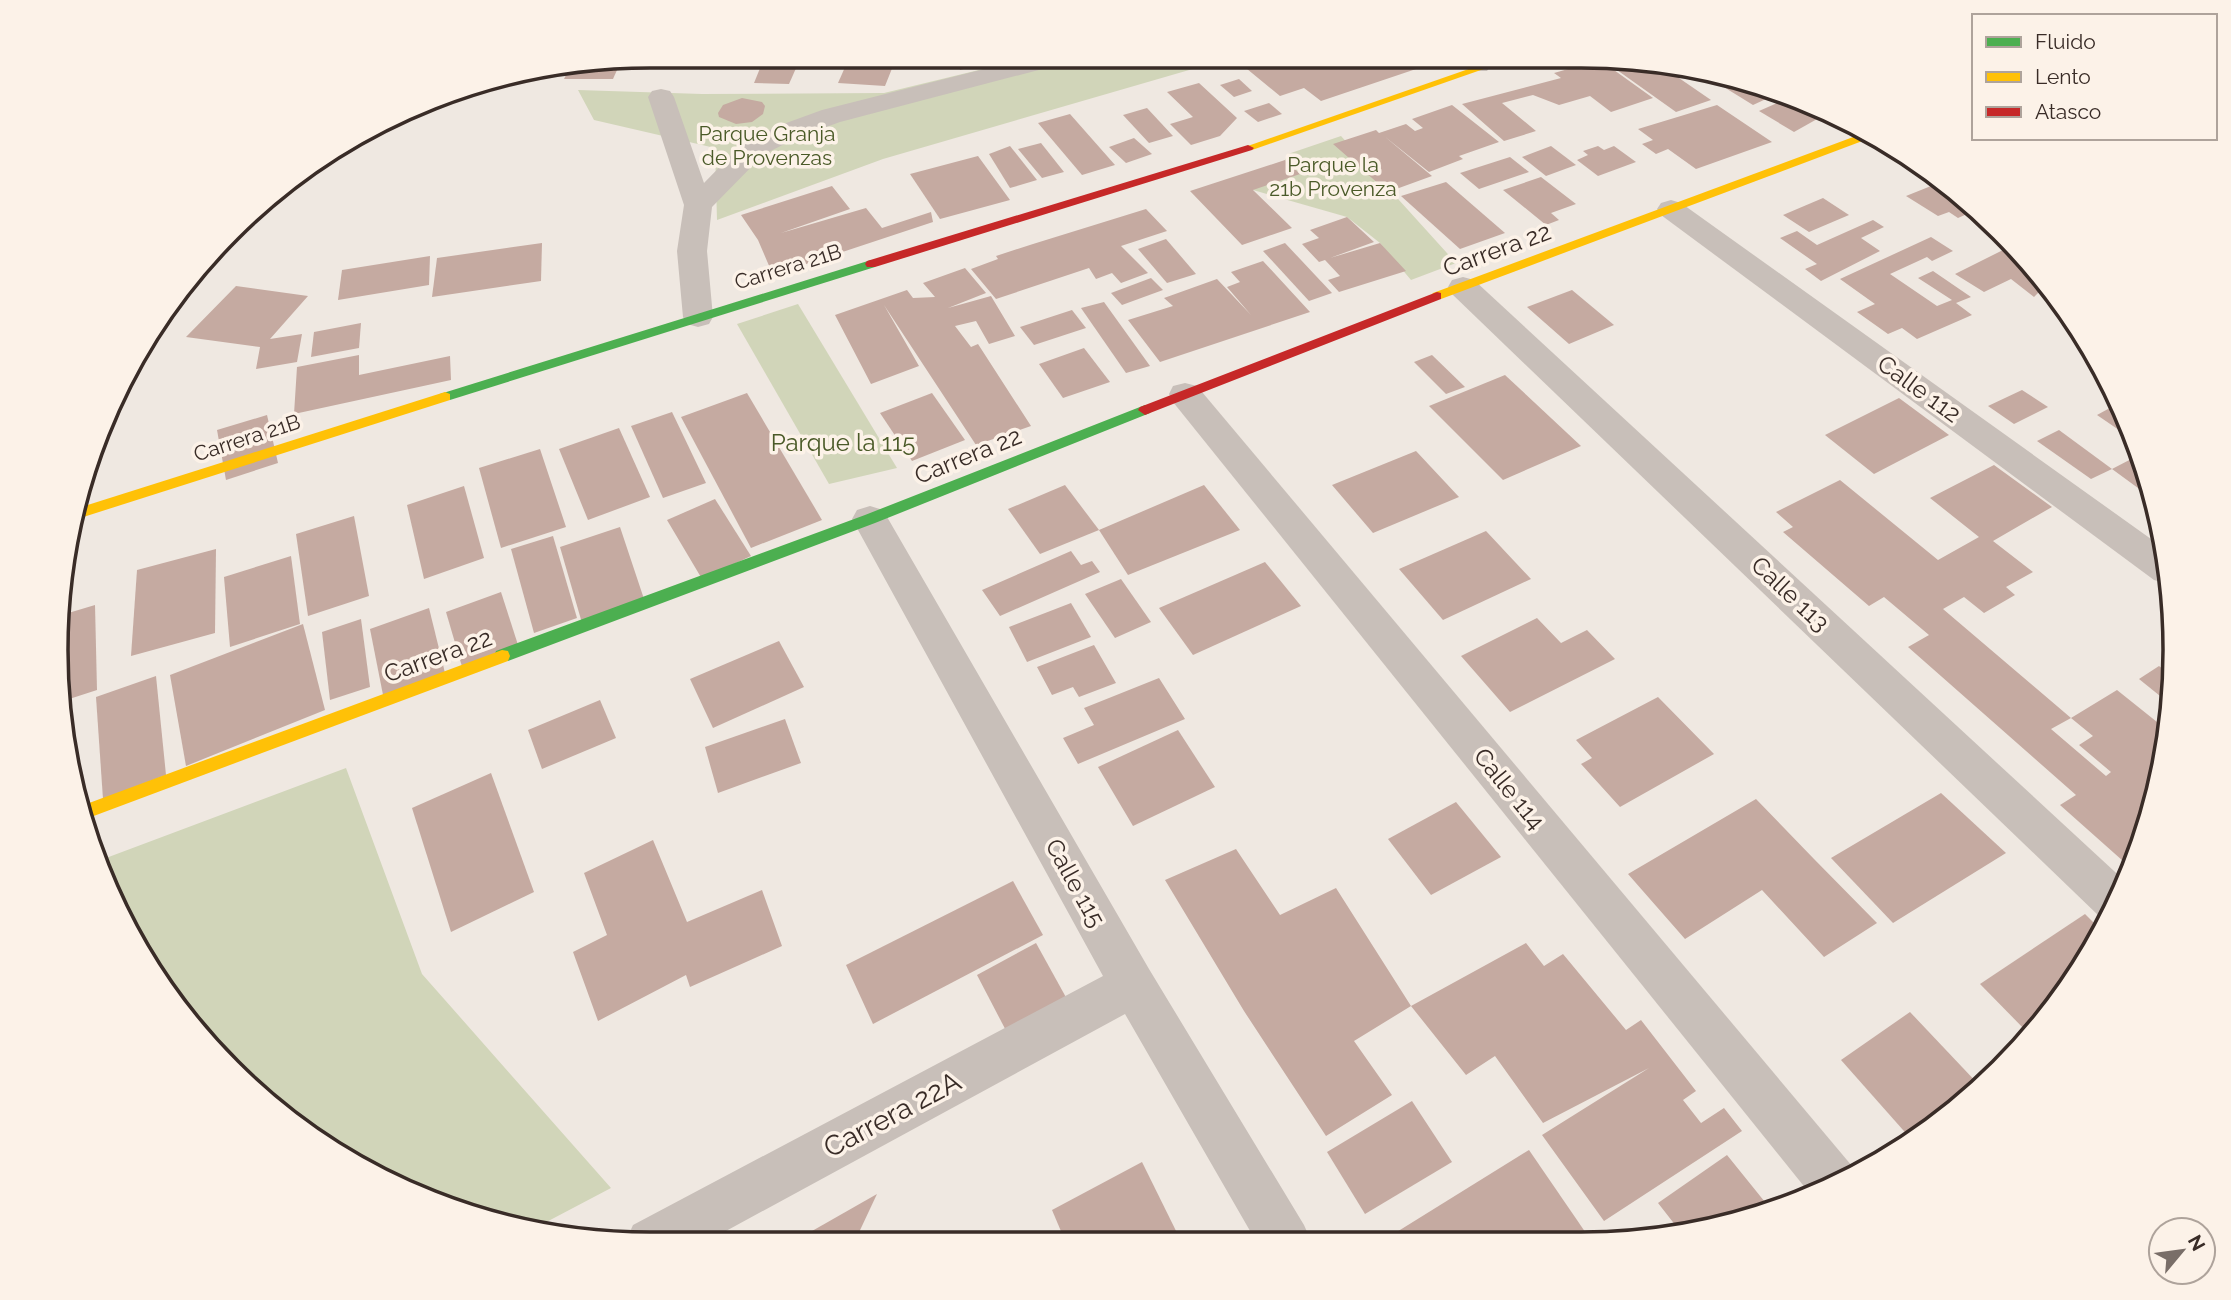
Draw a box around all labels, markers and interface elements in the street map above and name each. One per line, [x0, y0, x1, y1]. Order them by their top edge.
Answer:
legend [1972, 14, 2217, 140]
text: Fluido [2035, 29, 2096, 54]
text: Lento [2035, 64, 2091, 89]
text: Atasco [2035, 99, 2101, 124]
park label: Parque Granja de Provenzas [699, 121, 835, 170]
park label: Parque la 21b Provenza [1269, 152, 1397, 201]
street label: Carrera 22 [1439, 217, 1555, 282]
street label: Carrera 21B [731, 238, 844, 295]
street label: Calle 112 [1872, 349, 1967, 428]
street label: Carrera 21B [190, 409, 303, 467]
street label: Carrera 22 [910, 421, 1025, 490]
park label: Parque la 115 [771, 428, 915, 457]
street label: Calle 113 [1745, 550, 1835, 637]
street label: Carrera 22 [380, 623, 496, 688]
street label: Calle 114 [1468, 742, 1551, 835]
street label: Calle 115 [1039, 834, 1111, 932]
street label: Carrera 22A [818, 1065, 966, 1164]
north arrow [2147, 1216, 2217, 1286]
text: N [2184, 1231, 2210, 1254]

